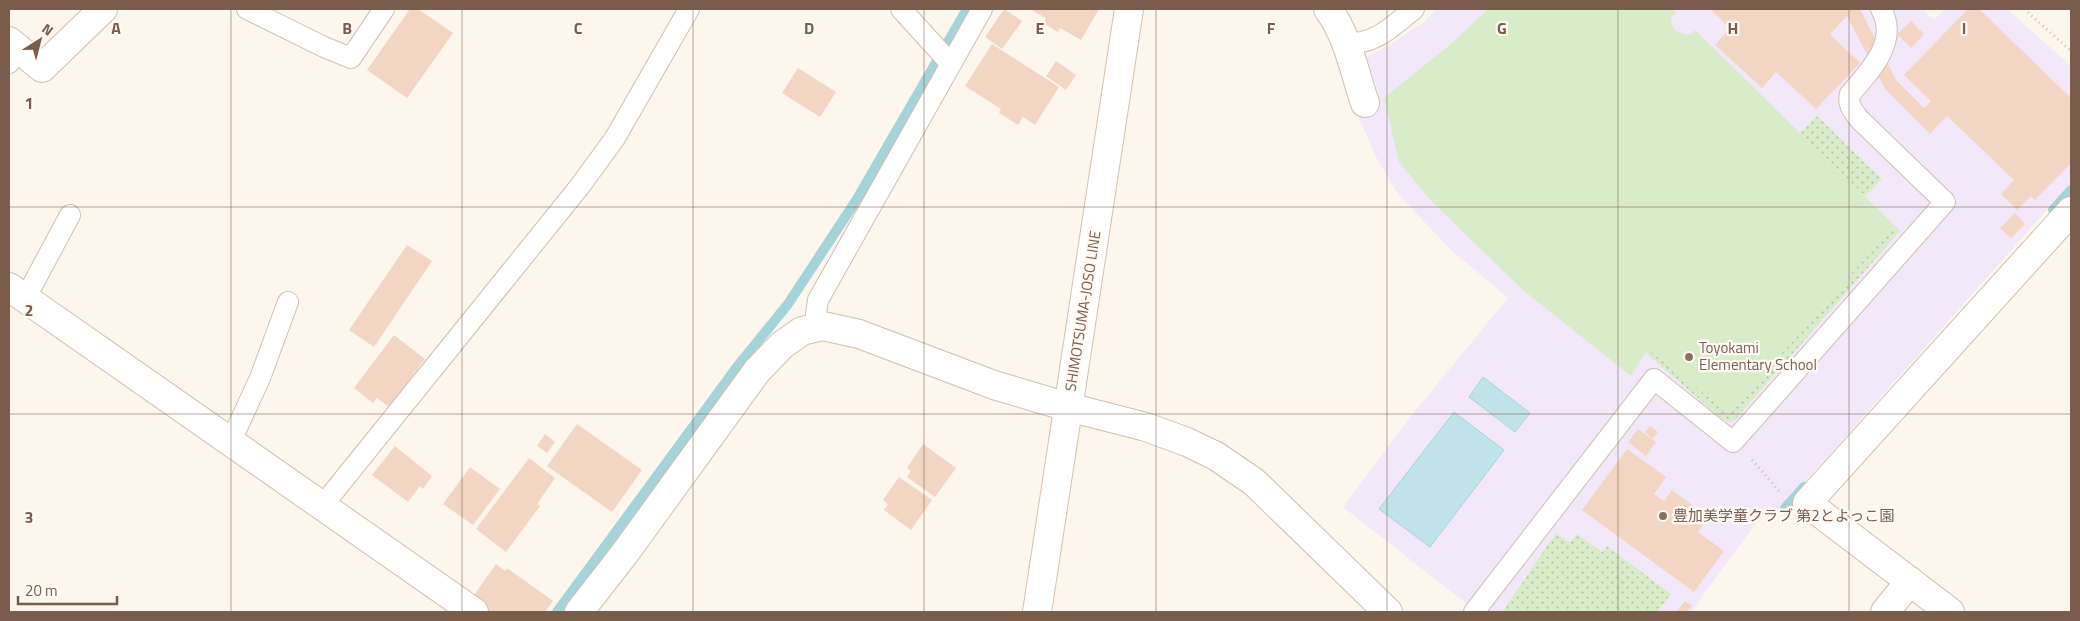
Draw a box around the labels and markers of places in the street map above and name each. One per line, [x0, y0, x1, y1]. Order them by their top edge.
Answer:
place label: Toyokami Elementary School [1699, 336, 1817, 376]
marker: Toyokami Elementary School [1683, 351, 1695, 363]
place label: 豊加美学童クラブ 第2とよっこ園 [1673, 504, 1894, 527]
marker: 豊加美学童クラブ 第2とよっこ園 [1657, 510, 1669, 522]

